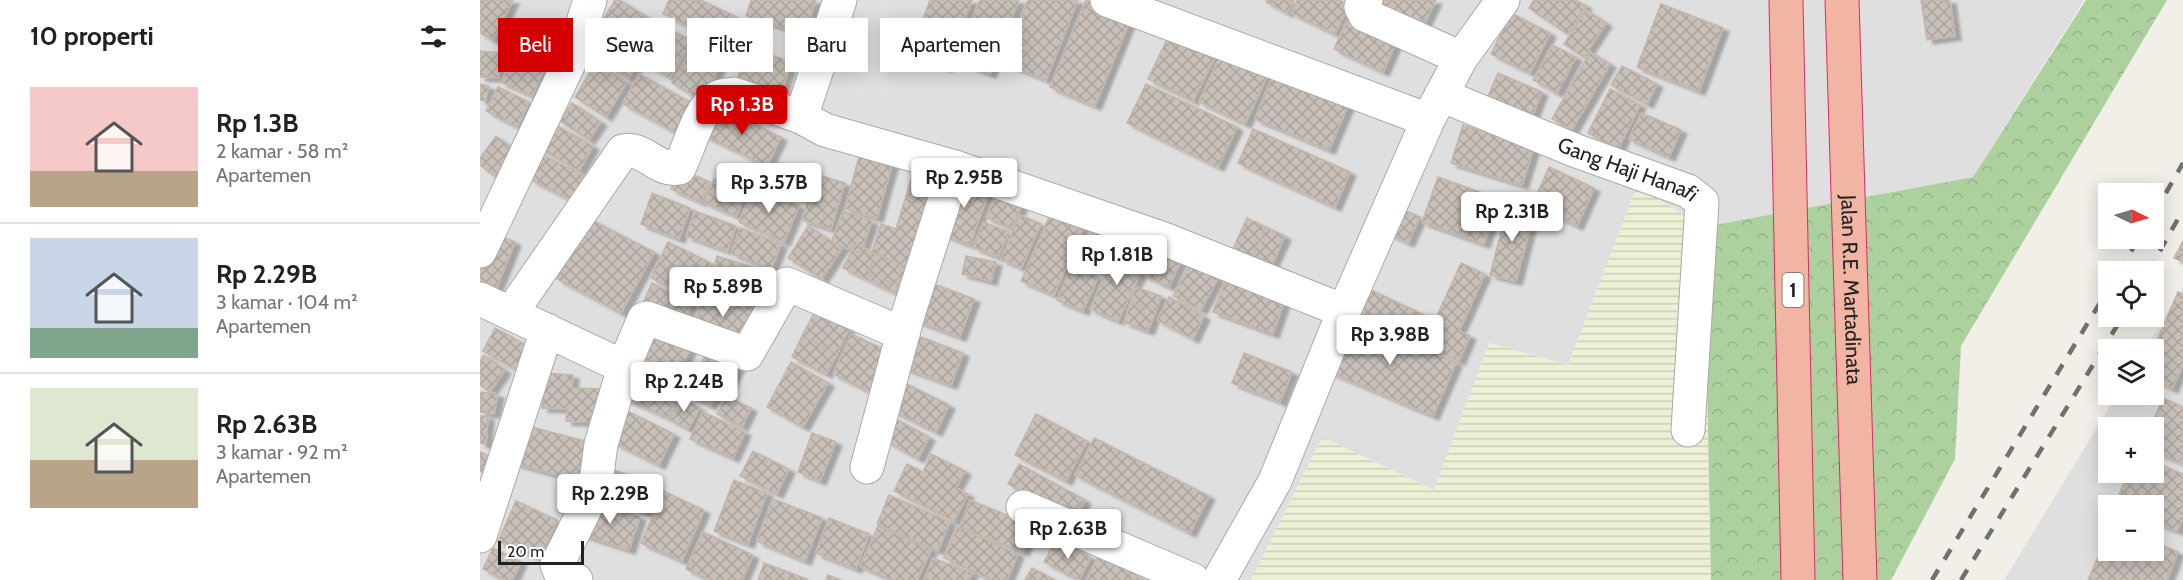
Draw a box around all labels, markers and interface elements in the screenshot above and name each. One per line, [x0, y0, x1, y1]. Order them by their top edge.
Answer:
chip: Beli [498, 18, 573, 72]
chip: Sewa [585, 18, 675, 72]
chip: Filter [687, 18, 773, 72]
chip: Baru [785, 18, 868, 72]
chip: Apartemen [880, 18, 1022, 72]
text: 10 properti [30, 20, 154, 52]
icon: filters [417, 20, 450, 53]
pin: Rp 1.3B [687, 85, 797, 136]
text: Rp 1.3B [710, 92, 774, 116]
text: Rp 1.3B [216, 107, 298, 139]
icon: home [78, 111, 150, 183]
street label: Gang Haji Hanafi [1554, 132, 1704, 206]
text: 2 kamar · 58 m² [216, 139, 348, 163]
pin: Rp 2.95B [902, 158, 1026, 209]
text: Apartemen [216, 163, 311, 187]
pin: Rp 3.57B [707, 163, 831, 214]
text: Rp 2.95B [925, 165, 1003, 189]
text: Rp 3.57B [731, 170, 807, 194]
north arrow [2098, 183, 2164, 249]
map controls [2098, 183, 2164, 561]
pin: Rp 2.31B [1450, 192, 1574, 243]
street label: Jalan R.E. Martadinata [1836, 193, 1867, 385]
text: Rp 2.31B [1475, 199, 1549, 223]
pin: Rp 1.81B [1055, 235, 1179, 286]
text: Rp 1.81B [1081, 242, 1153, 266]
text: Rp 2.29B [216, 258, 317, 290]
button: locate [2098, 261, 2164, 327]
icon: home [78, 262, 150, 334]
pin: Rp 5.89B [661, 267, 785, 318]
road number: 1 [1782, 273, 1804, 307]
text: Rp 5.89B [683, 274, 763, 298]
text: 3 kamar · 104 m² [216, 290, 358, 314]
text: Apartemen [216, 314, 311, 338]
pin: Rp 3.98B [1328, 315, 1452, 366]
text: Rp 3.98B [1350, 322, 1430, 346]
button: layers [2098, 339, 2164, 405]
pin: Rp 2.24B [622, 362, 746, 413]
text: Rp 2.24B [645, 369, 723, 393]
text: Rp 2.63B [216, 408, 317, 440]
icon: home [78, 412, 150, 484]
button: + [2098, 417, 2164, 483]
text: 3 kamar · 92 m² [216, 440, 348, 464]
text: Apartemen [216, 464, 311, 488]
pin: Rp 2.29B [548, 474, 672, 525]
text: Rp 2.29B [571, 481, 649, 505]
button: − [2098, 495, 2164, 561]
pin: Rp 2.63B [1006, 509, 1130, 560]
text: Rp 2.63B [1029, 516, 1107, 540]
scale bar [498, 538, 584, 566]
text: 20 m [507, 542, 544, 561]

